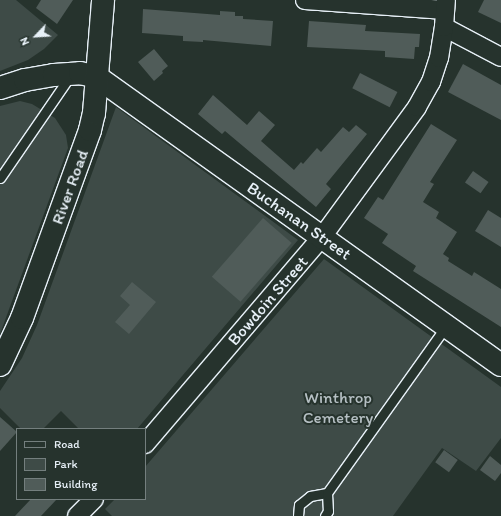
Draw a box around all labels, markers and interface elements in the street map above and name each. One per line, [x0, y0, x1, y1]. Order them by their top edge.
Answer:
north arrow [16, 16, 56, 56]
text: N [17, 35, 32, 47]
street label: River Road [47, 147, 93, 227]
street label: Buchanan Street [243, 178, 355, 264]
street label: Bowdoin Street [224, 252, 312, 350]
park label: Winthrop Cemetery [303, 388, 373, 428]
legend [16, 428, 146, 500]
text: Road [54, 437, 80, 451]
text: Park [54, 457, 78, 471]
text: Building [54, 477, 97, 491]

